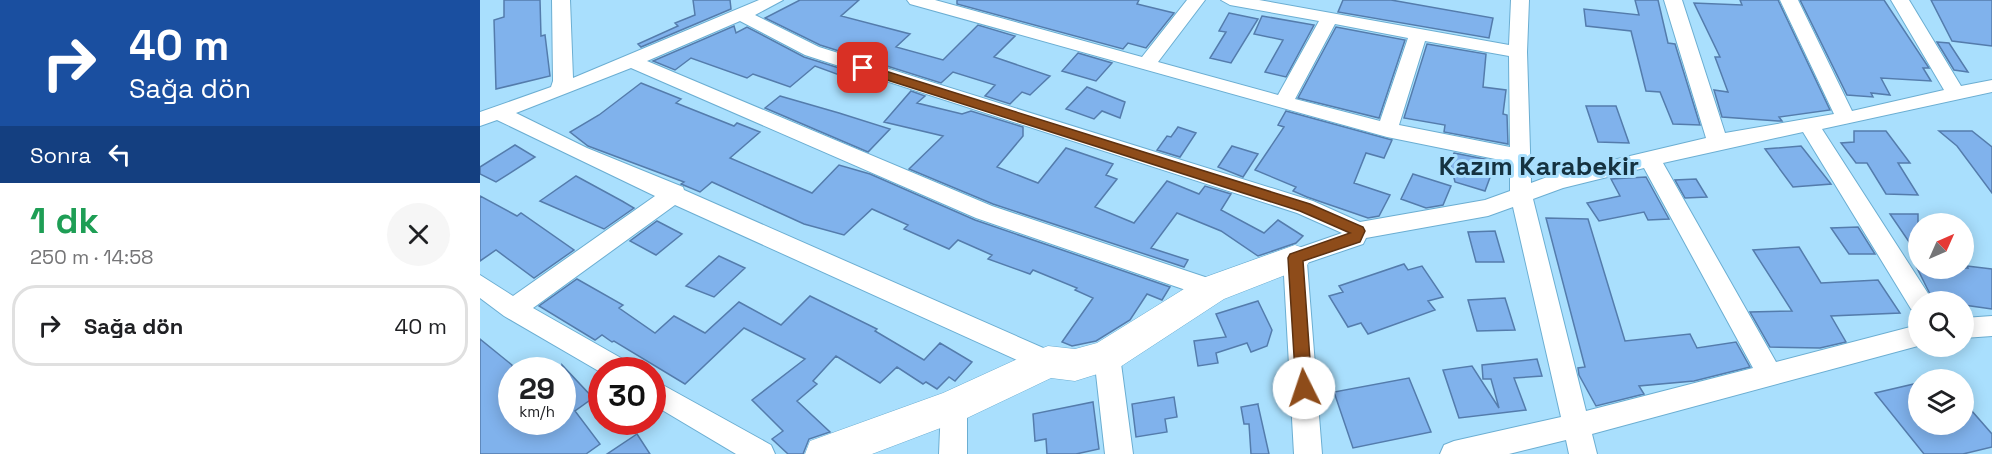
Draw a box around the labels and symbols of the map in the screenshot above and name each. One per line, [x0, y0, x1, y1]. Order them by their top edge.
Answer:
pin [837, 42, 888, 93]
district label: Kazım Karabekir [1439, 149, 1639, 183]
north arrow [1908, 213, 1974, 279]
position arrow [1272, 356, 1336, 420]
speed limit sign: 30 [588, 357, 666, 435]

